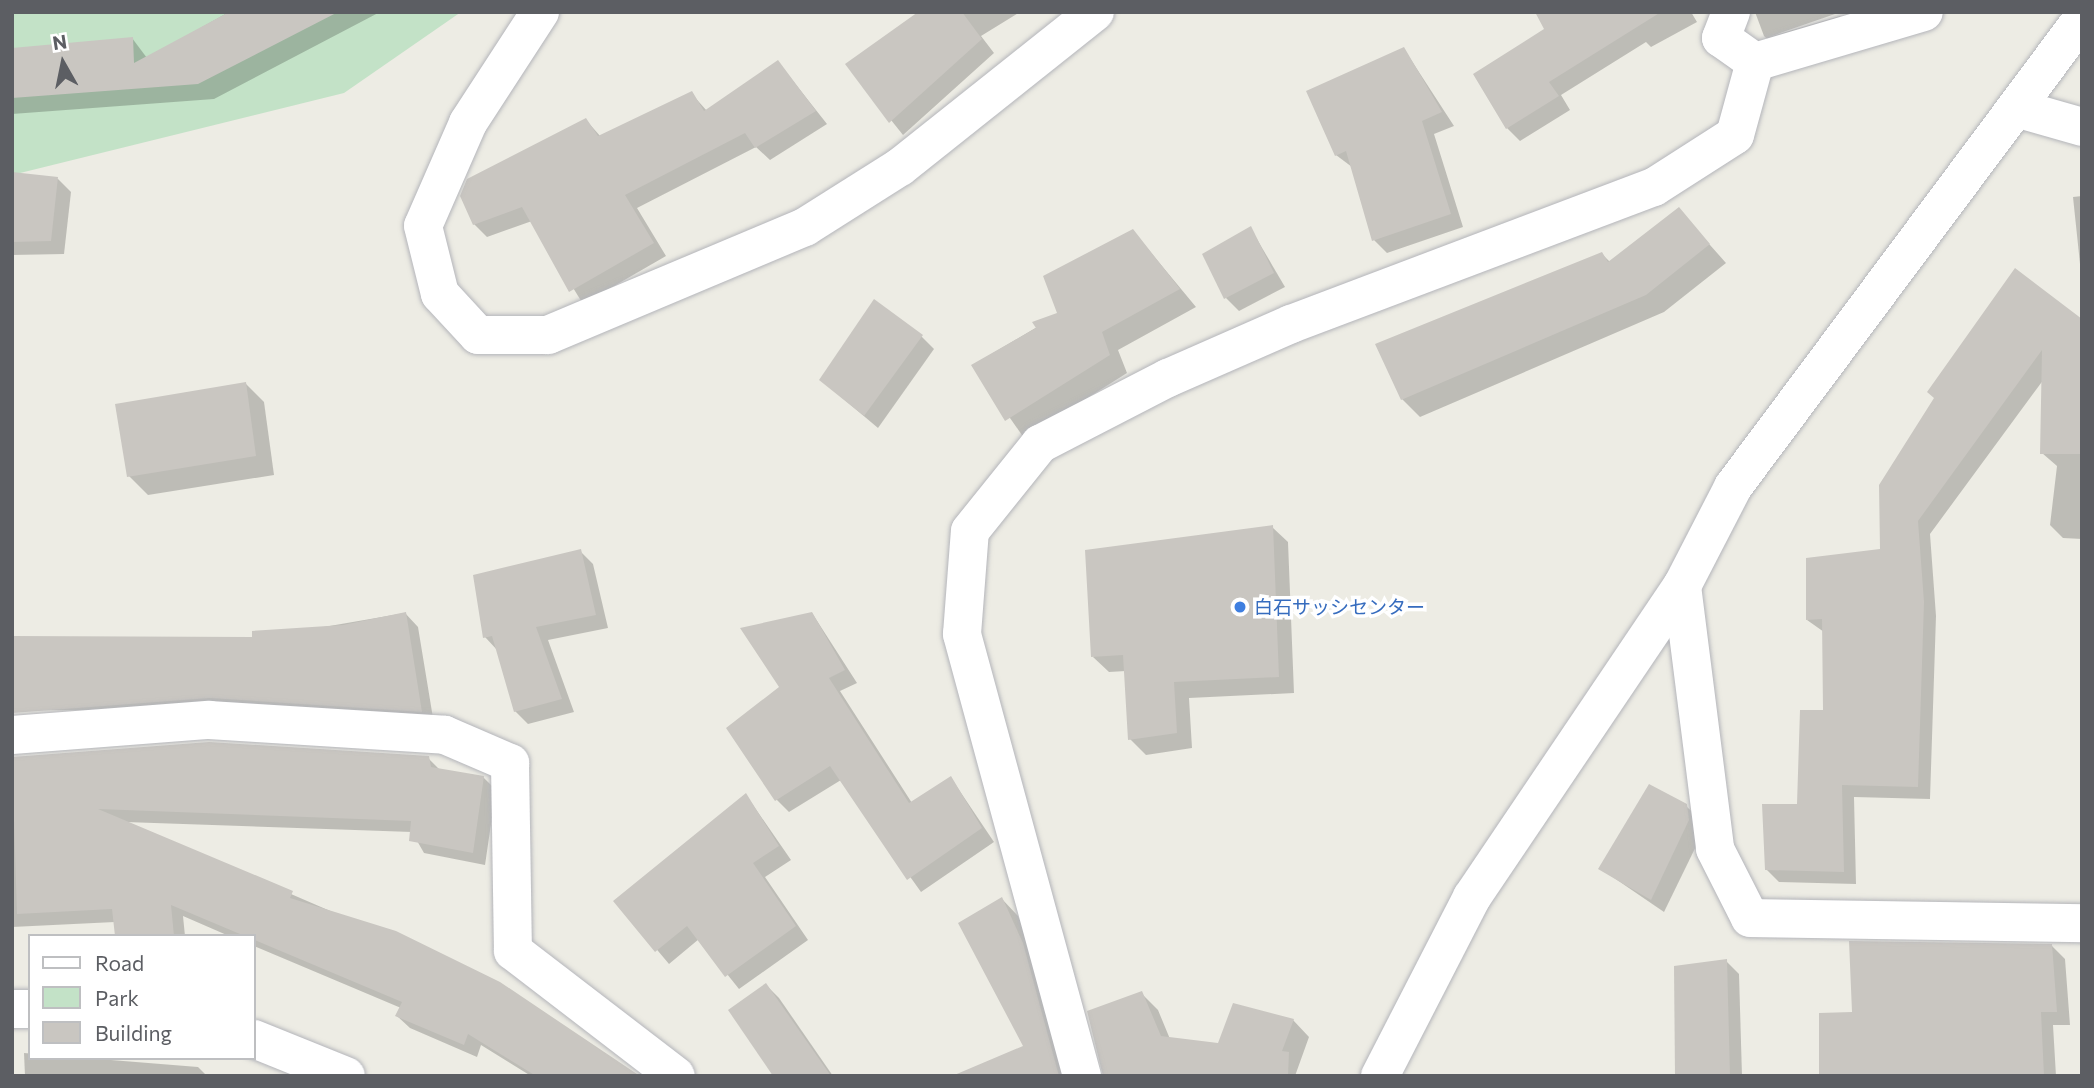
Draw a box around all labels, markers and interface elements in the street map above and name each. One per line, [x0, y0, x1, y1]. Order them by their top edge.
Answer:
north arrow [28, 28, 98, 98]
text: N [51, 29, 68, 54]
place label: 白石サッシセンター [1254, 596, 1425, 618]
marker: 白石サッシセンター [1232, 599, 1248, 615]
legend [28, 934, 256, 1060]
text: Road [95, 950, 144, 975]
text: Park [95, 985, 139, 1010]
text: Building [95, 1020, 172, 1045]

